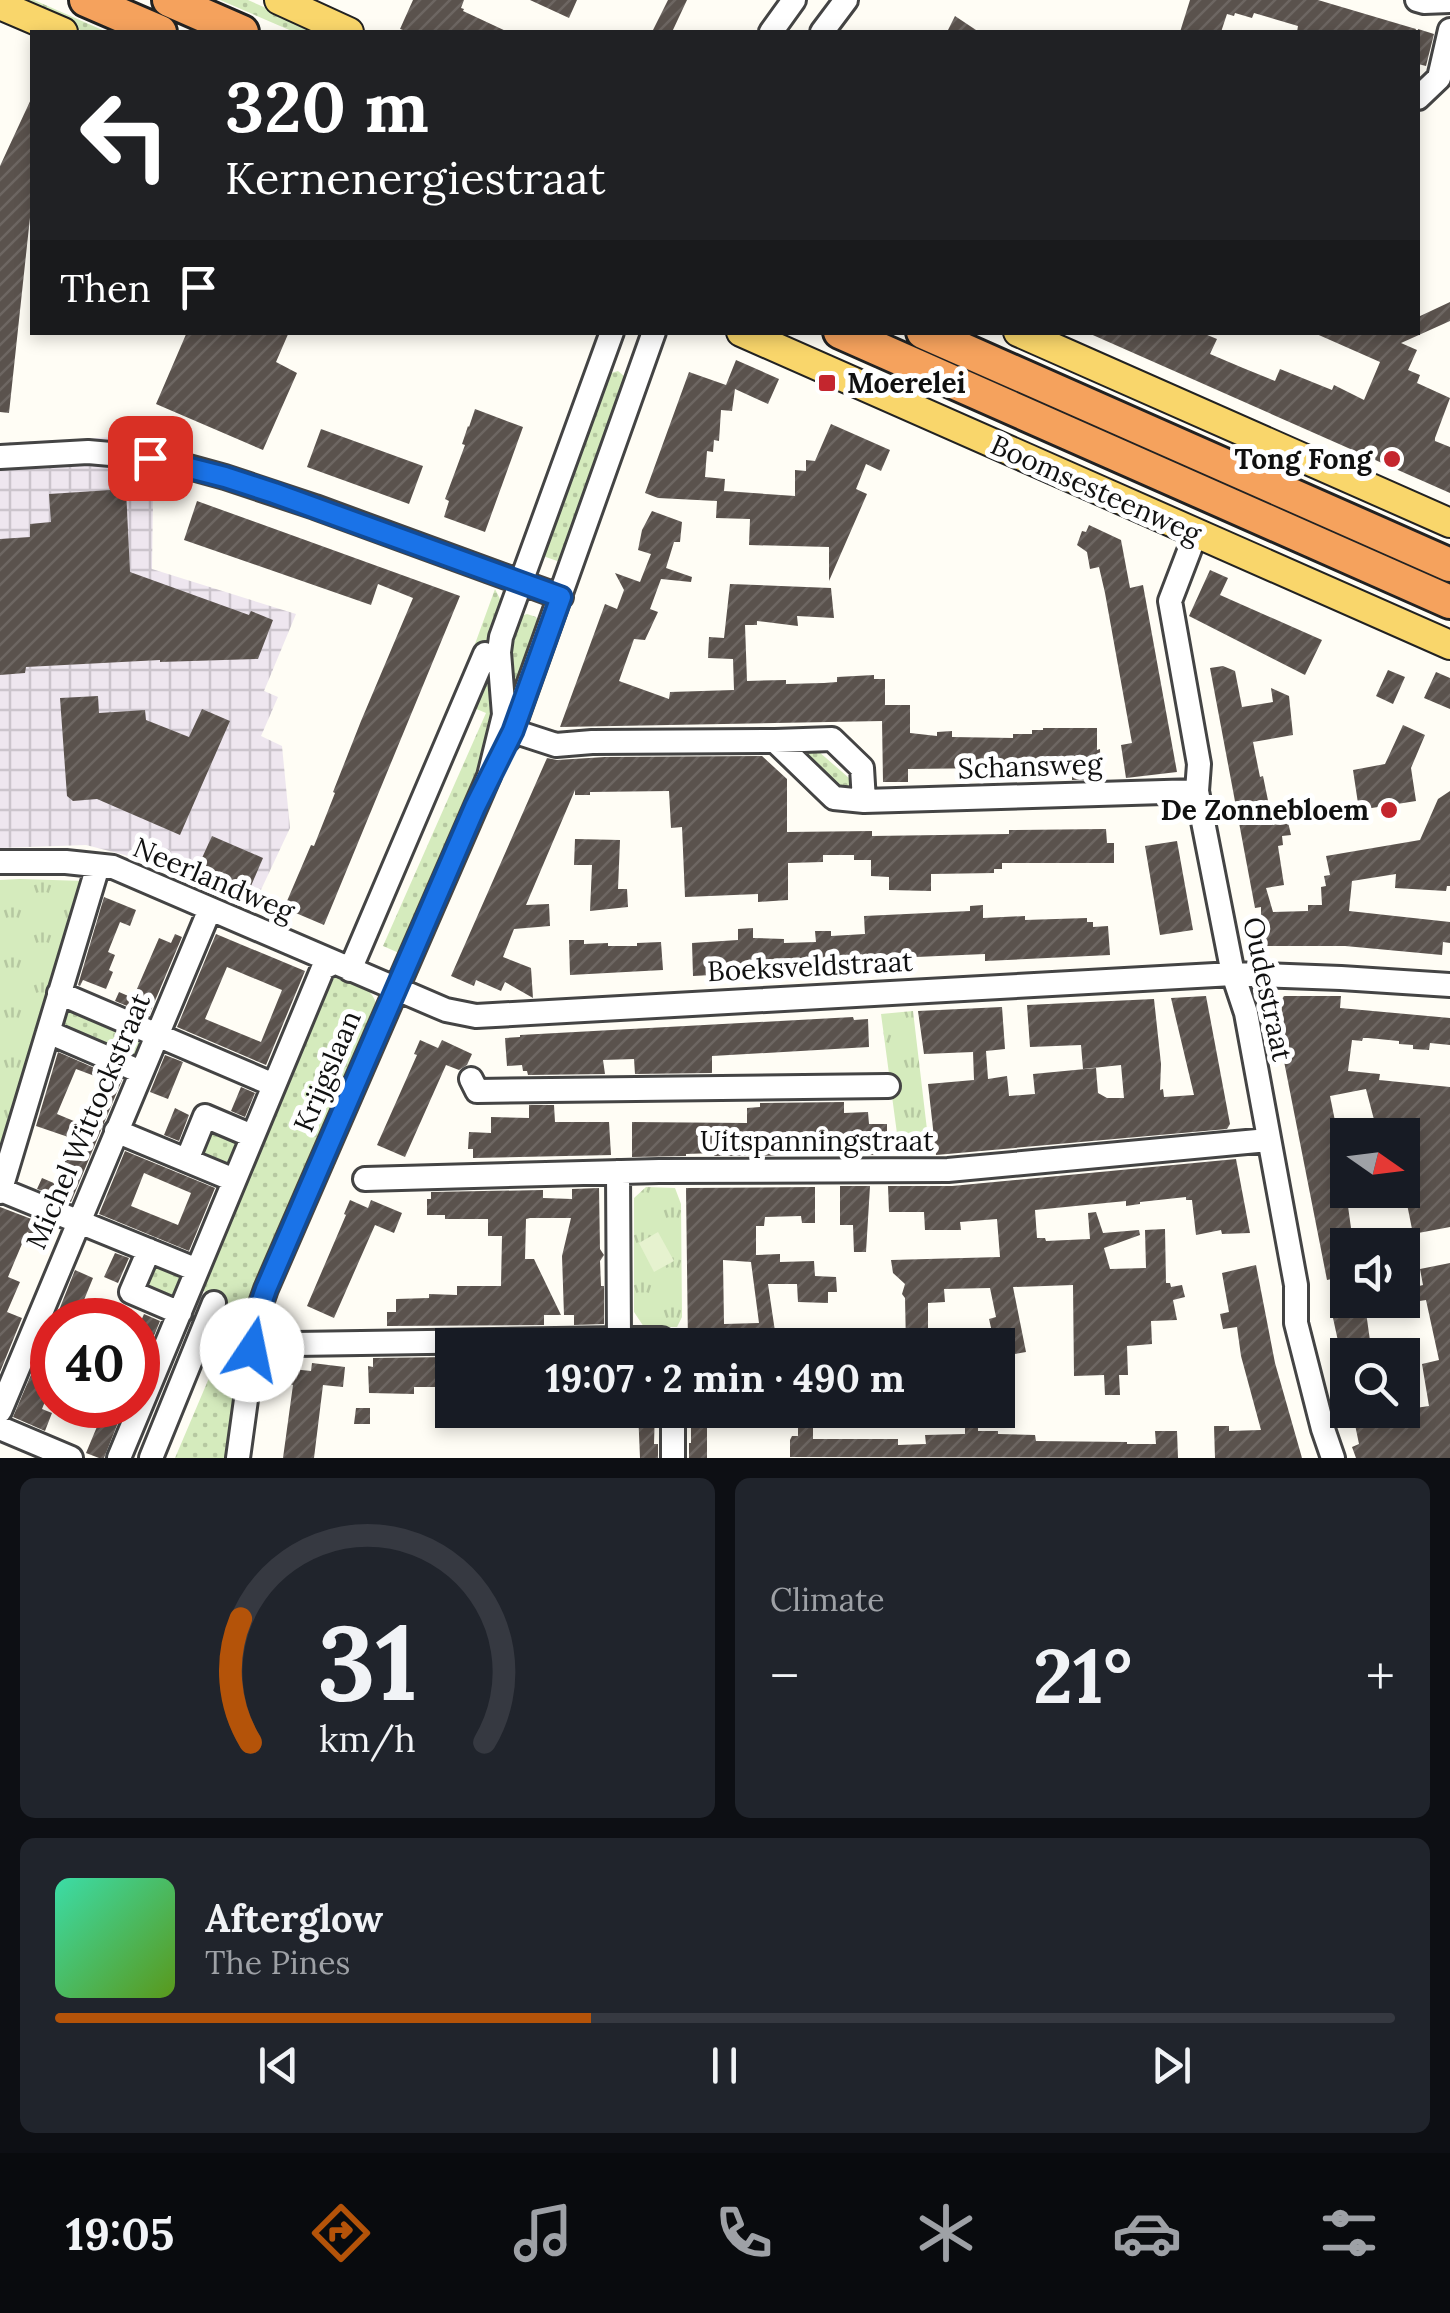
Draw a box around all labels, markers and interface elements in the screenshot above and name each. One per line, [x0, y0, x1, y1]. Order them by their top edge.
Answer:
text: 320 m [225, 62, 429, 151]
icon: left [60, 70, 190, 200]
text: Kernenergiestraat [225, 149, 606, 206]
icon: arrive [171, 260, 226, 315]
text: Then [60, 264, 151, 312]
place label: Moerelei [847, 365, 966, 401]
marker: Moerelei [816, 372, 838, 394]
pin [108, 416, 193, 501]
street label: Boomsesteenweg [985, 426, 1207, 552]
icon: arrive [123, 431, 178, 486]
place label: Tong Fong [1234, 441, 1373, 477]
marker: Tong Fong [1381, 448, 1403, 470]
street label: Schansweg [957, 745, 1103, 787]
place label: De Zonnebloem [1161, 792, 1369, 828]
marker: De Zonnebloem [1378, 799, 1400, 821]
street label: Neerlandweg [128, 829, 301, 929]
street label: Oudestraat [1235, 914, 1301, 1064]
street label: Boeksveldstraat [706, 943, 914, 989]
street label: Michel Wittockstraat [18, 987, 158, 1254]
street label: Krijgslaan [285, 1005, 369, 1137]
north arrow [1330, 1118, 1420, 1208]
map controls [1330, 1118, 1420, 1428]
street label: Uitspanningstraat [700, 1123, 934, 1159]
button: sound [1330, 1228, 1420, 1318]
speed limit sign: 40 [30, 1298, 160, 1428]
position arrow [200, 1298, 304, 1402]
button: search [1330, 1338, 1420, 1428]
text: 19:07 · 2 min · 490 m [545, 1354, 905, 1402]
text: Climate [770, 1579, 885, 1620]
text: 31 [317, 1595, 418, 1728]
text: 21° [1033, 1628, 1132, 1724]
text: − [770, 1641, 799, 1711]
text: + [1366, 1641, 1395, 1711]
text: km/h [319, 1716, 416, 1762]
text: Afterglow [205, 1894, 383, 1942]
text: The Pines [205, 1942, 350, 1983]
icon: previous [251, 2038, 306, 2093]
icon: pause [697, 2038, 752, 2093]
icon: next [1144, 2038, 1199, 2093]
icon: directions [306, 2198, 376, 2268]
icon: music [508, 2198, 578, 2268]
icon: phone [709, 2198, 779, 2268]
icon: climate [911, 2198, 981, 2268]
icon: car [1112, 2198, 1182, 2268]
icon: filters [1314, 2198, 1384, 2268]
text: 19:05 [66, 2205, 174, 2262]

